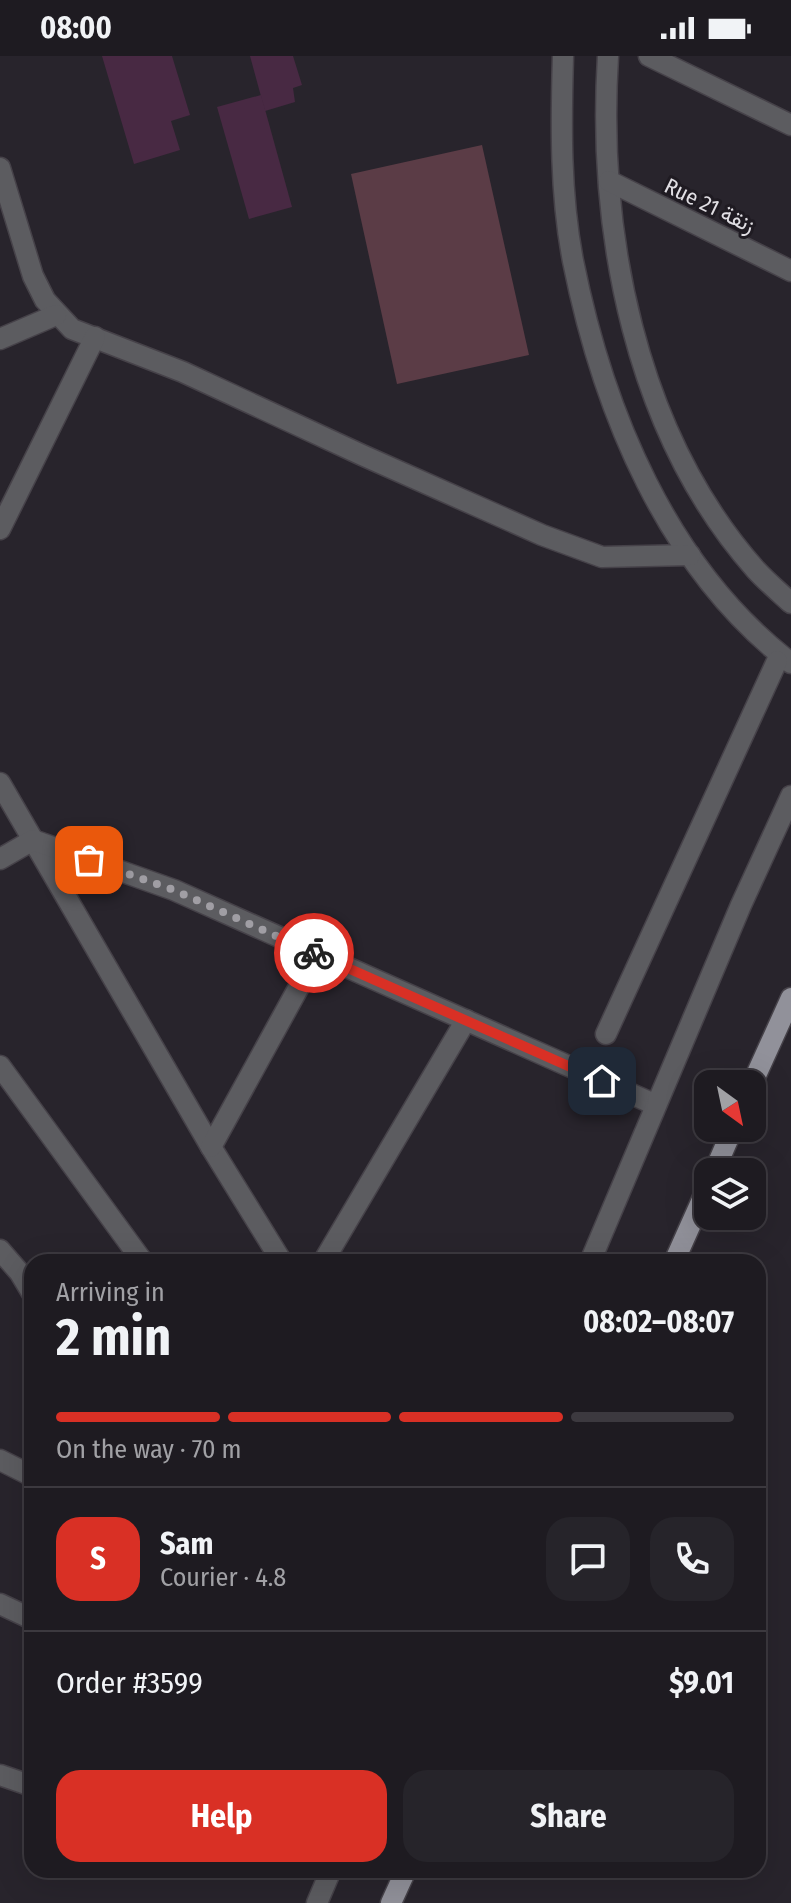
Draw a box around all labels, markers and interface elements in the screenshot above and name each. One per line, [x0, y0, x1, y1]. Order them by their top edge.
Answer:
text: 08:00 [40, 10, 112, 46]
street label: Rue 21 زنقة [660, 172, 759, 239]
pin [55, 826, 123, 894]
icon: bag [67, 838, 111, 882]
courier [274, 913, 354, 993]
icon: bike [292, 931, 336, 975]
pin [568, 1047, 636, 1115]
icon: home [580, 1059, 624, 1103]
north arrow [694, 1070, 766, 1142]
map controls [694, 1070, 766, 1230]
button: layers [694, 1158, 766, 1230]
text: Arriving in [56, 1277, 165, 1308]
text: 08:02–08:07 [583, 1304, 734, 1340]
text: 2 min [56, 1306, 171, 1369]
text: On the way · 70 m [56, 1434, 242, 1465]
button: chat [546, 1517, 630, 1601]
button: phone [650, 1517, 734, 1601]
text: Sam [160, 1526, 213, 1562]
text: S [90, 1541, 106, 1577]
text: Courier · 4.8 [160, 1562, 286, 1593]
text: Order #3599 [56, 1665, 203, 1701]
text: $9.01 [669, 1665, 734, 1701]
button: Help [56, 1770, 387, 1862]
button: Share [403, 1770, 734, 1862]

